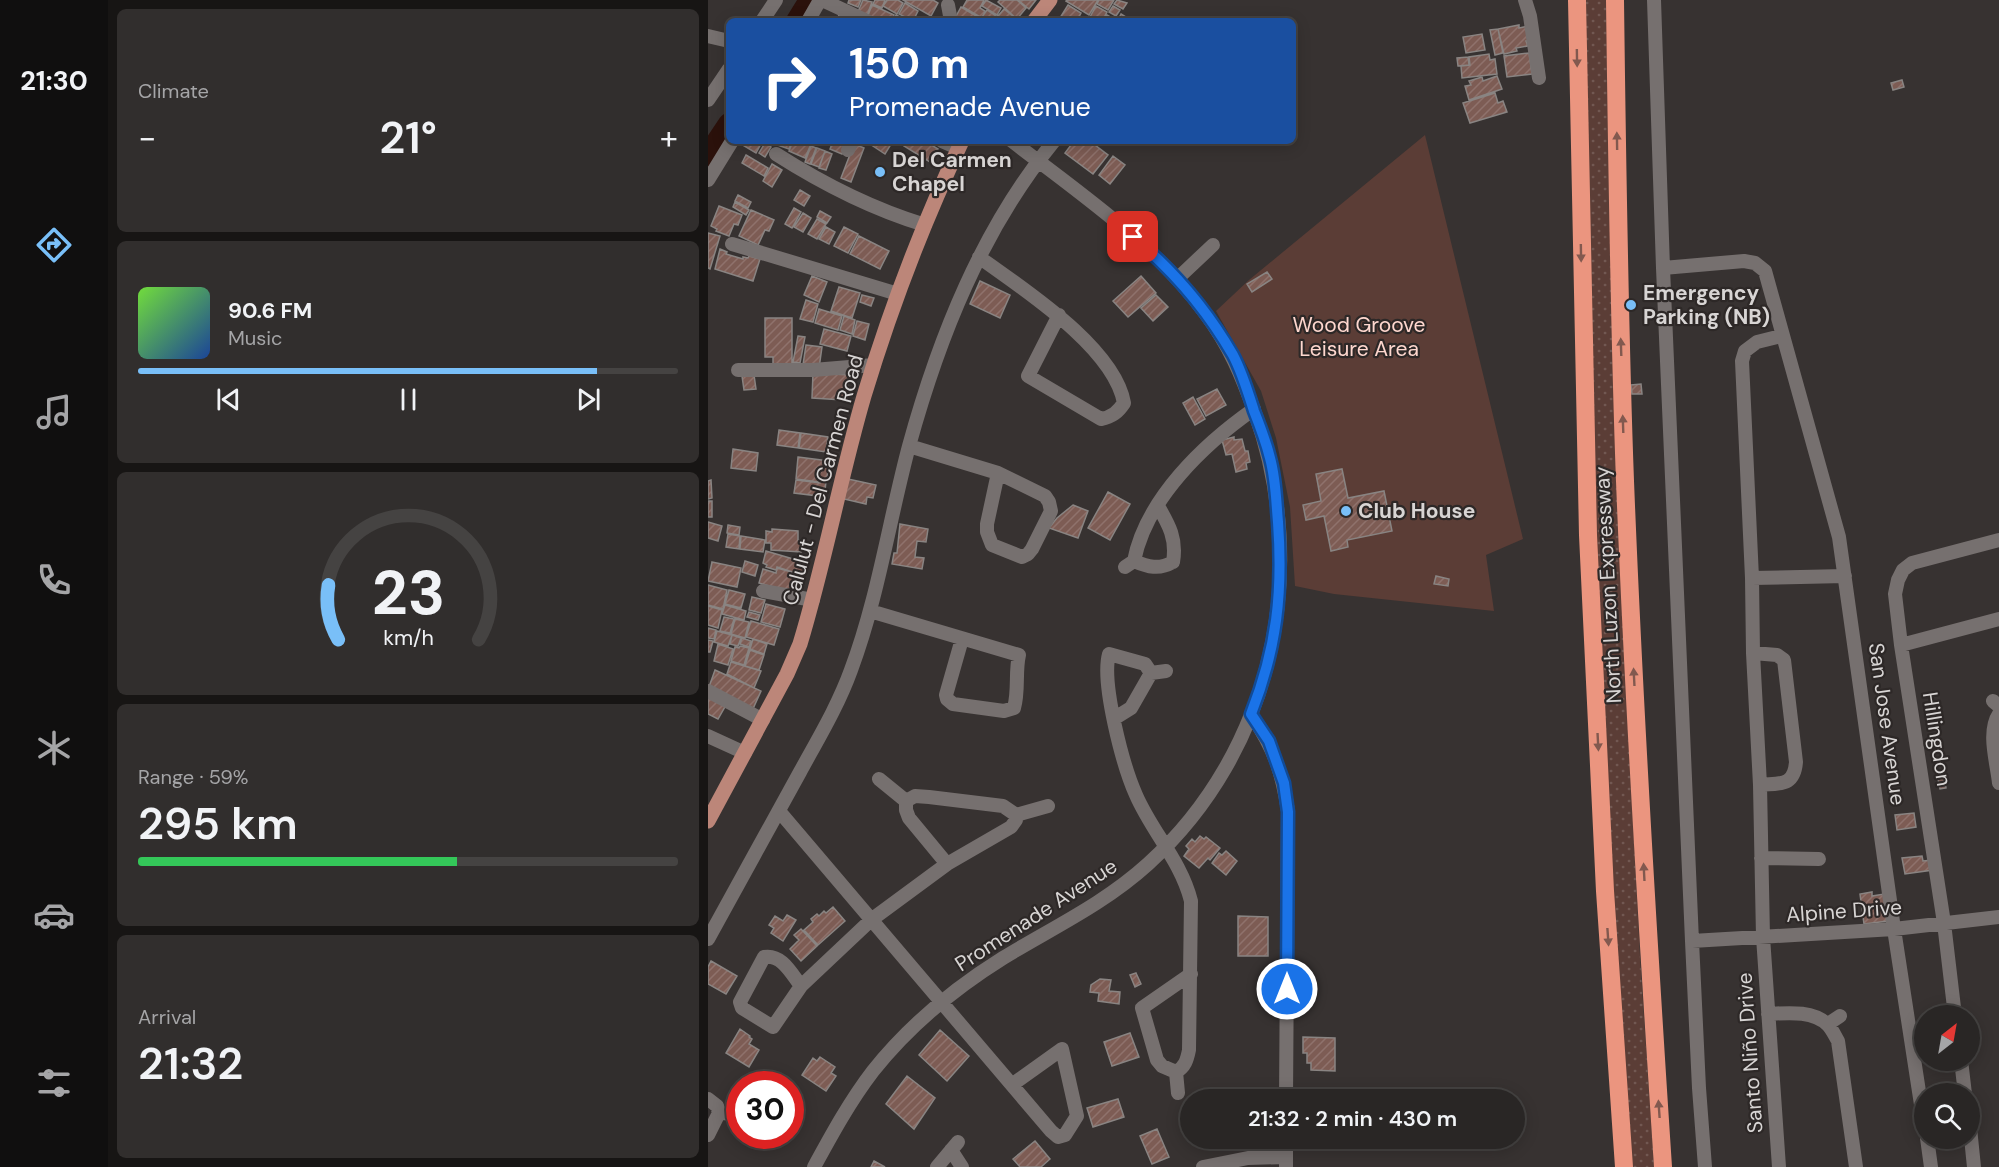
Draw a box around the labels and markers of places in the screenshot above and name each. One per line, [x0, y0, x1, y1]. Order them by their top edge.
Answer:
place label: Del Carmen Chapel [892, 146, 1012, 198]
marker: Del Carmen Chapel [873, 165, 887, 179]
pin [1107, 211, 1158, 262]
place label: Emergency Parking (NB) [1643, 279, 1770, 331]
marker: Emergency Parking (NB) [1624, 298, 1638, 312]
place label: Club House [1358, 497, 1475, 525]
marker: Club House [1339, 504, 1353, 518]

